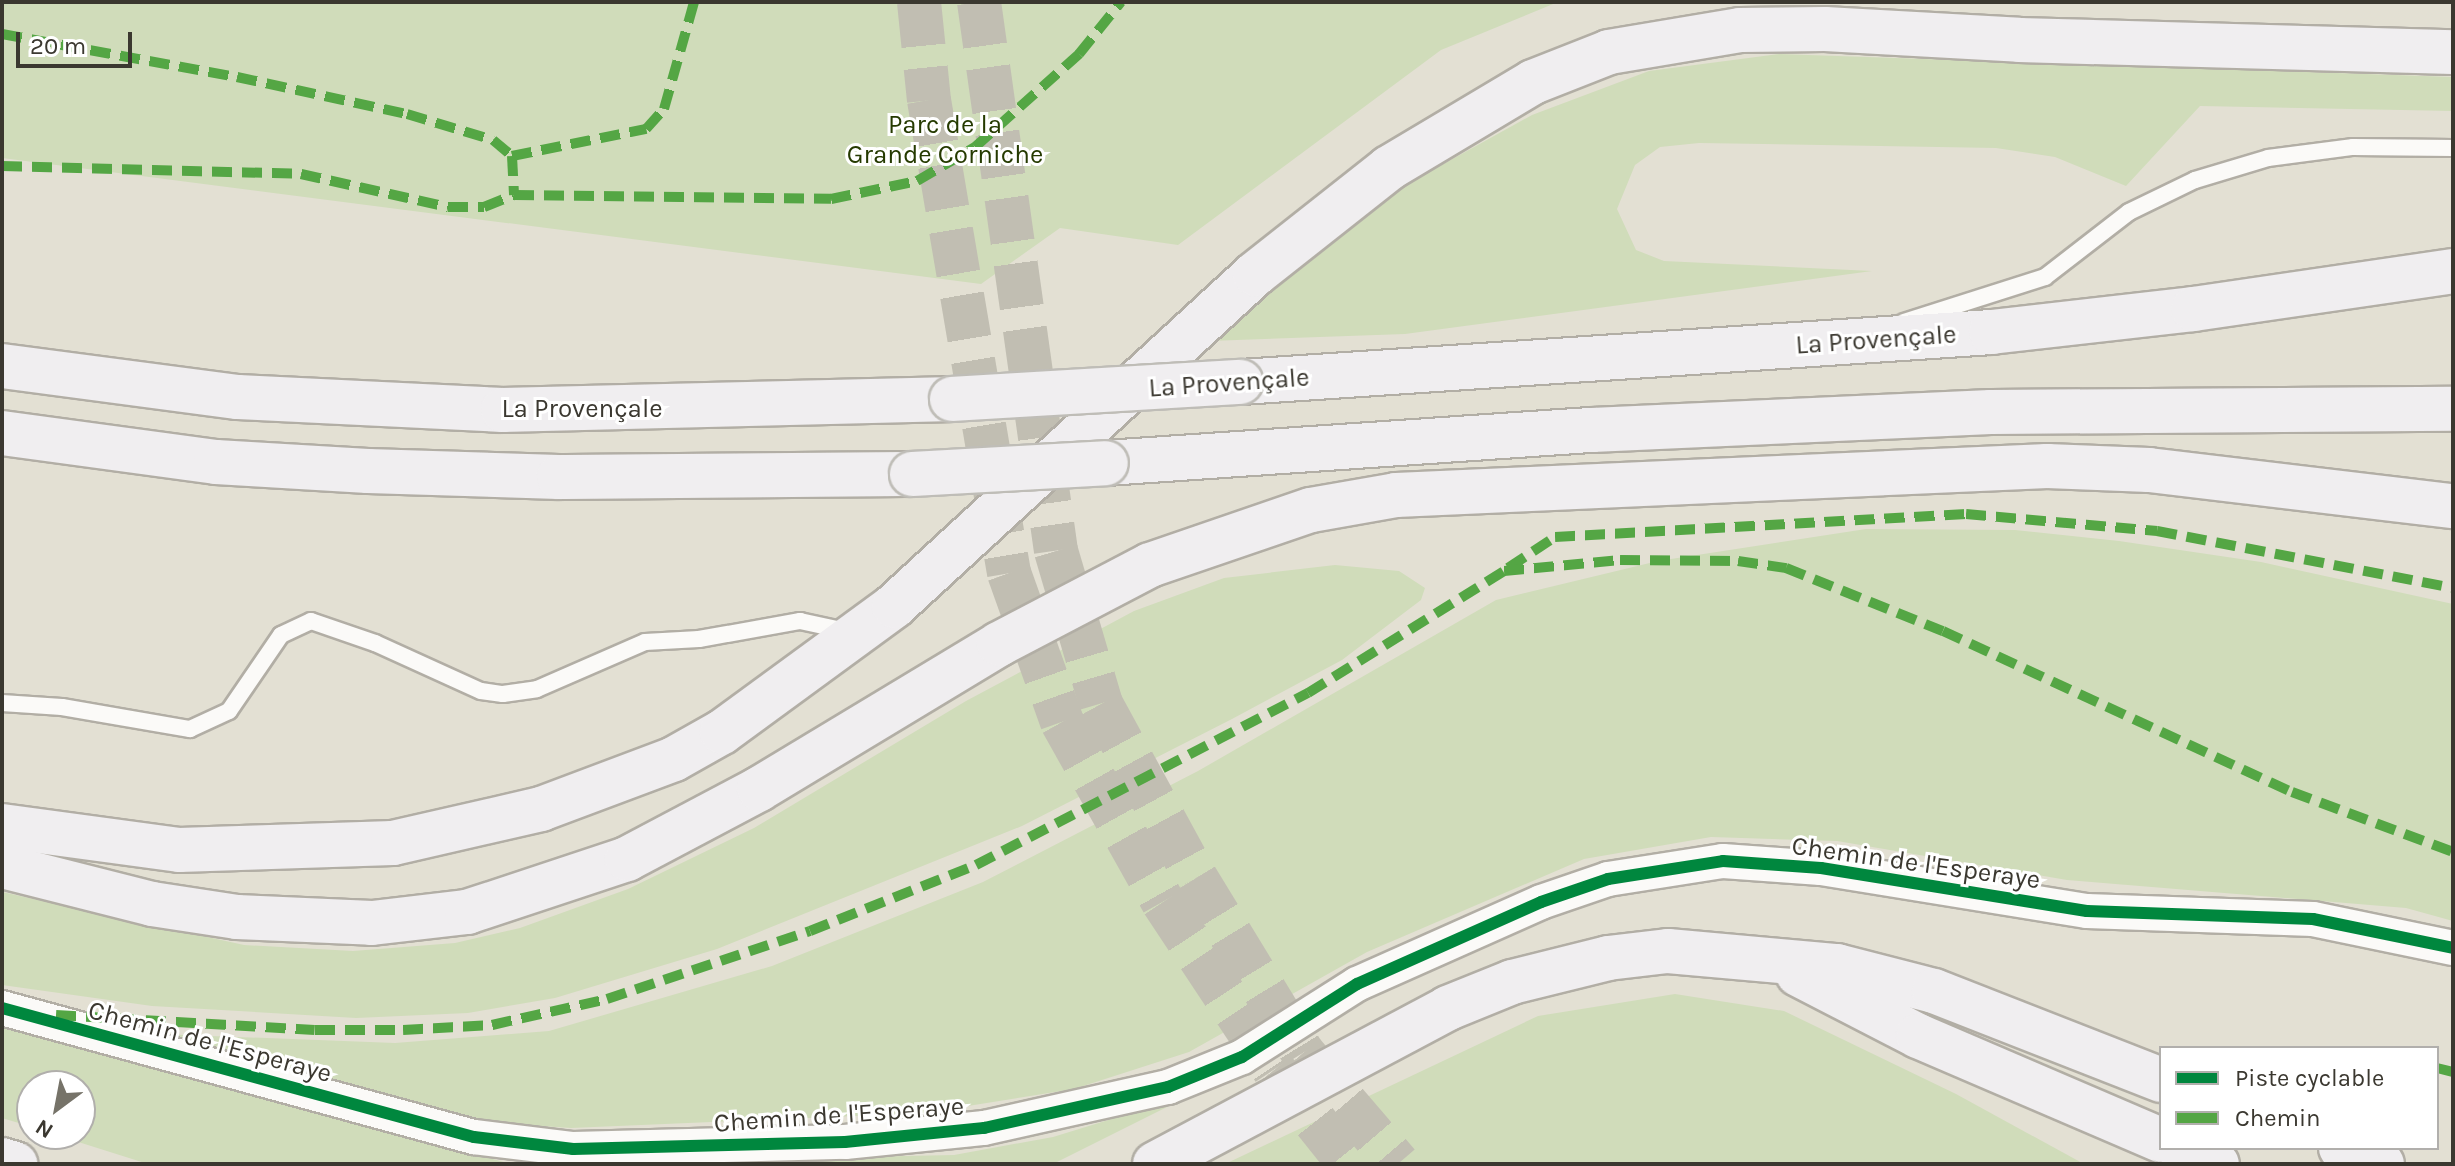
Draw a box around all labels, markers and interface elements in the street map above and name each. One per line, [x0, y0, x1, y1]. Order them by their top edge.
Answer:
scale bar [20, 16, 136, 66]
text: 20 m [30, 32, 86, 60]
park label: Parc de la Grande Corniche [847, 109, 1043, 170]
street label: La Provençale [1795, 319, 1957, 361]
street label: La Provençale [1148, 362, 1310, 404]
street label: La Provençale [501, 393, 663, 425]
street label: Chemin de l'Esperaye [1790, 830, 2042, 896]
street label: Chemin de l'Esperaye [85, 994, 335, 1090]
legend [2159, 1046, 2439, 1150]
text: Piste cyclable [2235, 1064, 2384, 1092]
north arrow [16, 1070, 96, 1150]
street label: Chemin de l'Esperaye [713, 1091, 965, 1139]
text: Chemin [2235, 1104, 2321, 1132]
text: N [31, 1113, 58, 1144]

